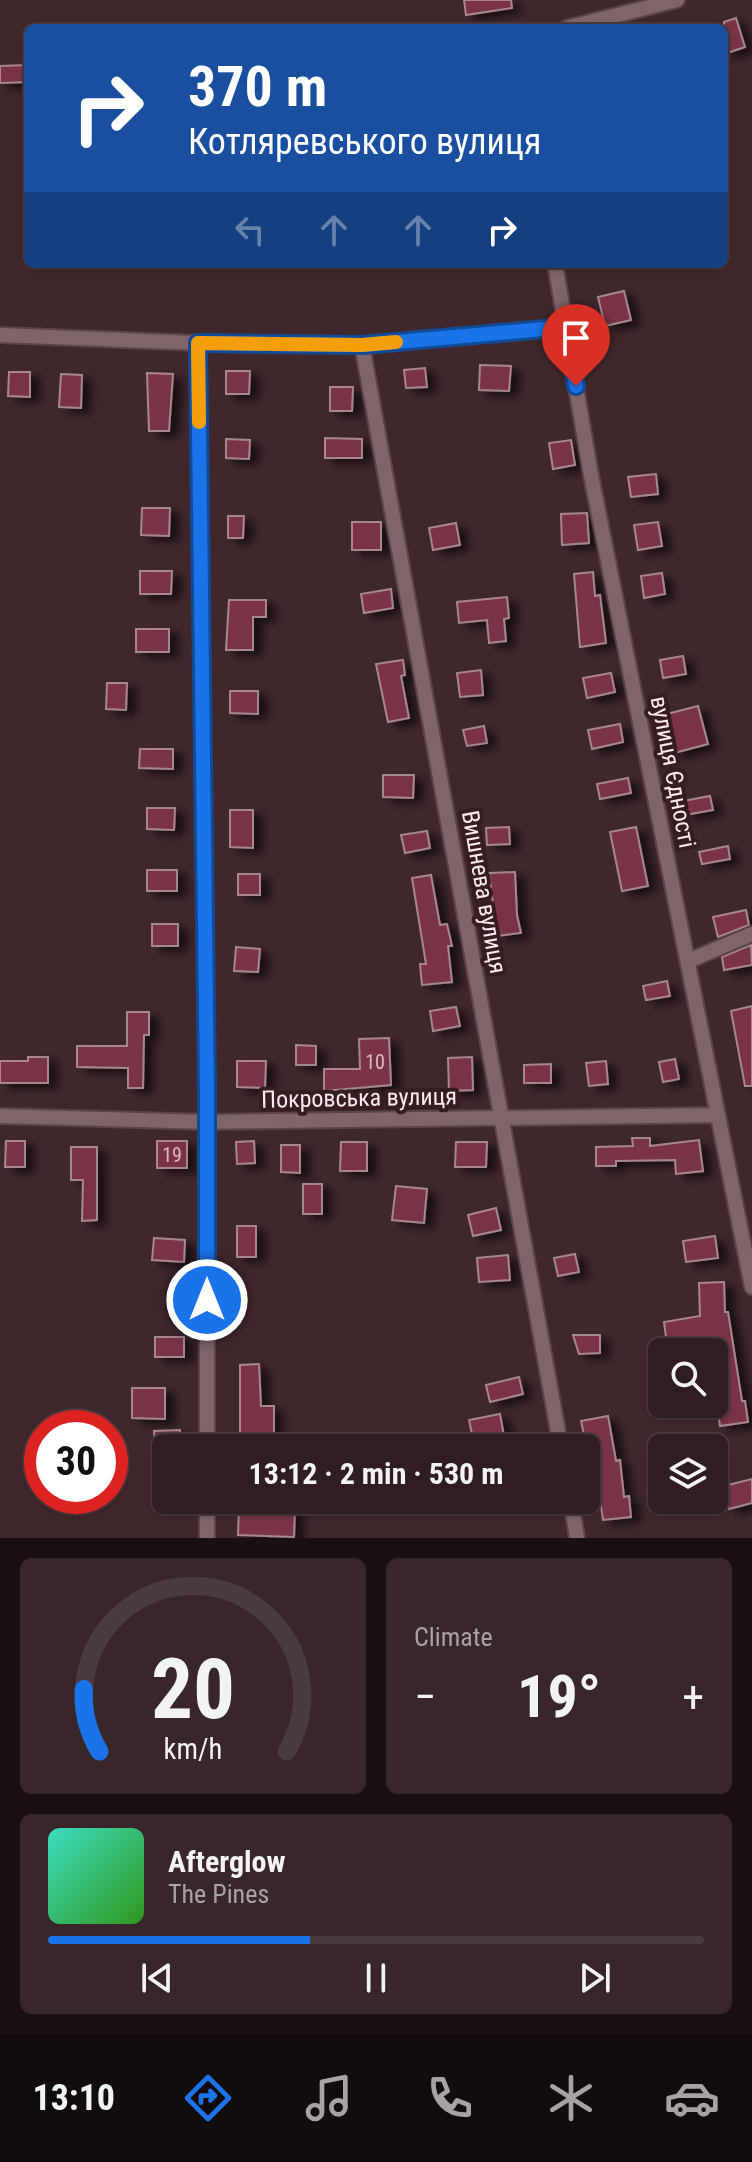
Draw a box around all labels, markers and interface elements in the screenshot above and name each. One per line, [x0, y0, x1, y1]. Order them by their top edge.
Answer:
text: 370 m [188, 54, 327, 120]
icon: right [56, 56, 160, 160]
text: Котляревського вулиця [188, 121, 541, 163]
icon: left [228, 208, 272, 252]
icon: ahead [312, 208, 356, 252]
icon: ahead [396, 208, 440, 252]
icon: right [480, 208, 524, 252]
pin [542, 304, 610, 386]
icon: arrive [554, 316, 598, 360]
street label: вулиця Єдності [645, 694, 701, 850]
street label: Вишнева вулиця [456, 808, 512, 976]
house number: 10 [365, 1050, 385, 1074]
street label: Покровська вулиця [261, 1082, 457, 1114]
house number: 19 [162, 1143, 182, 1167]
position arrow [165, 1258, 249, 1342]
map controls [648, 1338, 728, 1514]
button: search [648, 1338, 728, 1418]
speed limit sign: 30 [24, 1410, 128, 1514]
button: layers [648, 1434, 728, 1514]
text: 13:12 · 2 min · 530 m [249, 1456, 503, 1491]
text: Climate [414, 1622, 493, 1652]
text: 20 [151, 1641, 235, 1738]
text: 19° [517, 1661, 601, 1732]
text: − [414, 1671, 436, 1723]
text: + [682, 1671, 704, 1723]
text: km/h [164, 1732, 222, 1766]
text: Afterglow [168, 1844, 286, 1879]
text: The Pines [168, 1879, 269, 1909]
icon: previous [135, 1956, 179, 2000]
icon: pause [354, 1956, 398, 2000]
icon: next [573, 1956, 617, 2000]
icon: directions [180, 2070, 236, 2126]
icon: music [301, 2070, 357, 2126]
icon: phone [422, 2070, 478, 2126]
icon: climate [543, 2070, 599, 2126]
icon: car [664, 2070, 720, 2126]
text: 13:10 [32, 2077, 115, 2119]

